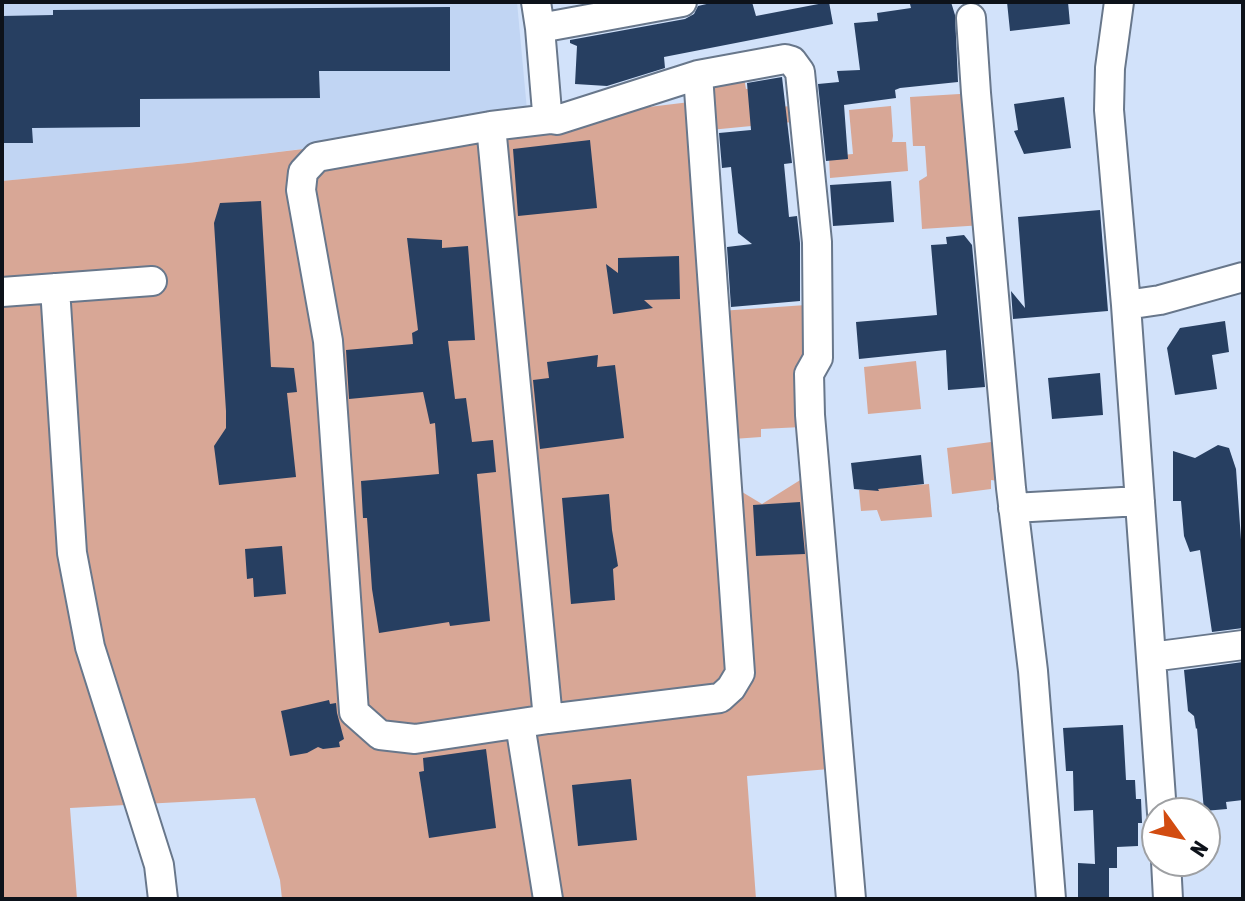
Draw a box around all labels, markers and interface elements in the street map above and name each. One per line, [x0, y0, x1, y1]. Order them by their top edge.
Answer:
north arrow [1141, 797, 1221, 877]
text: N [1185, 836, 1214, 862]

